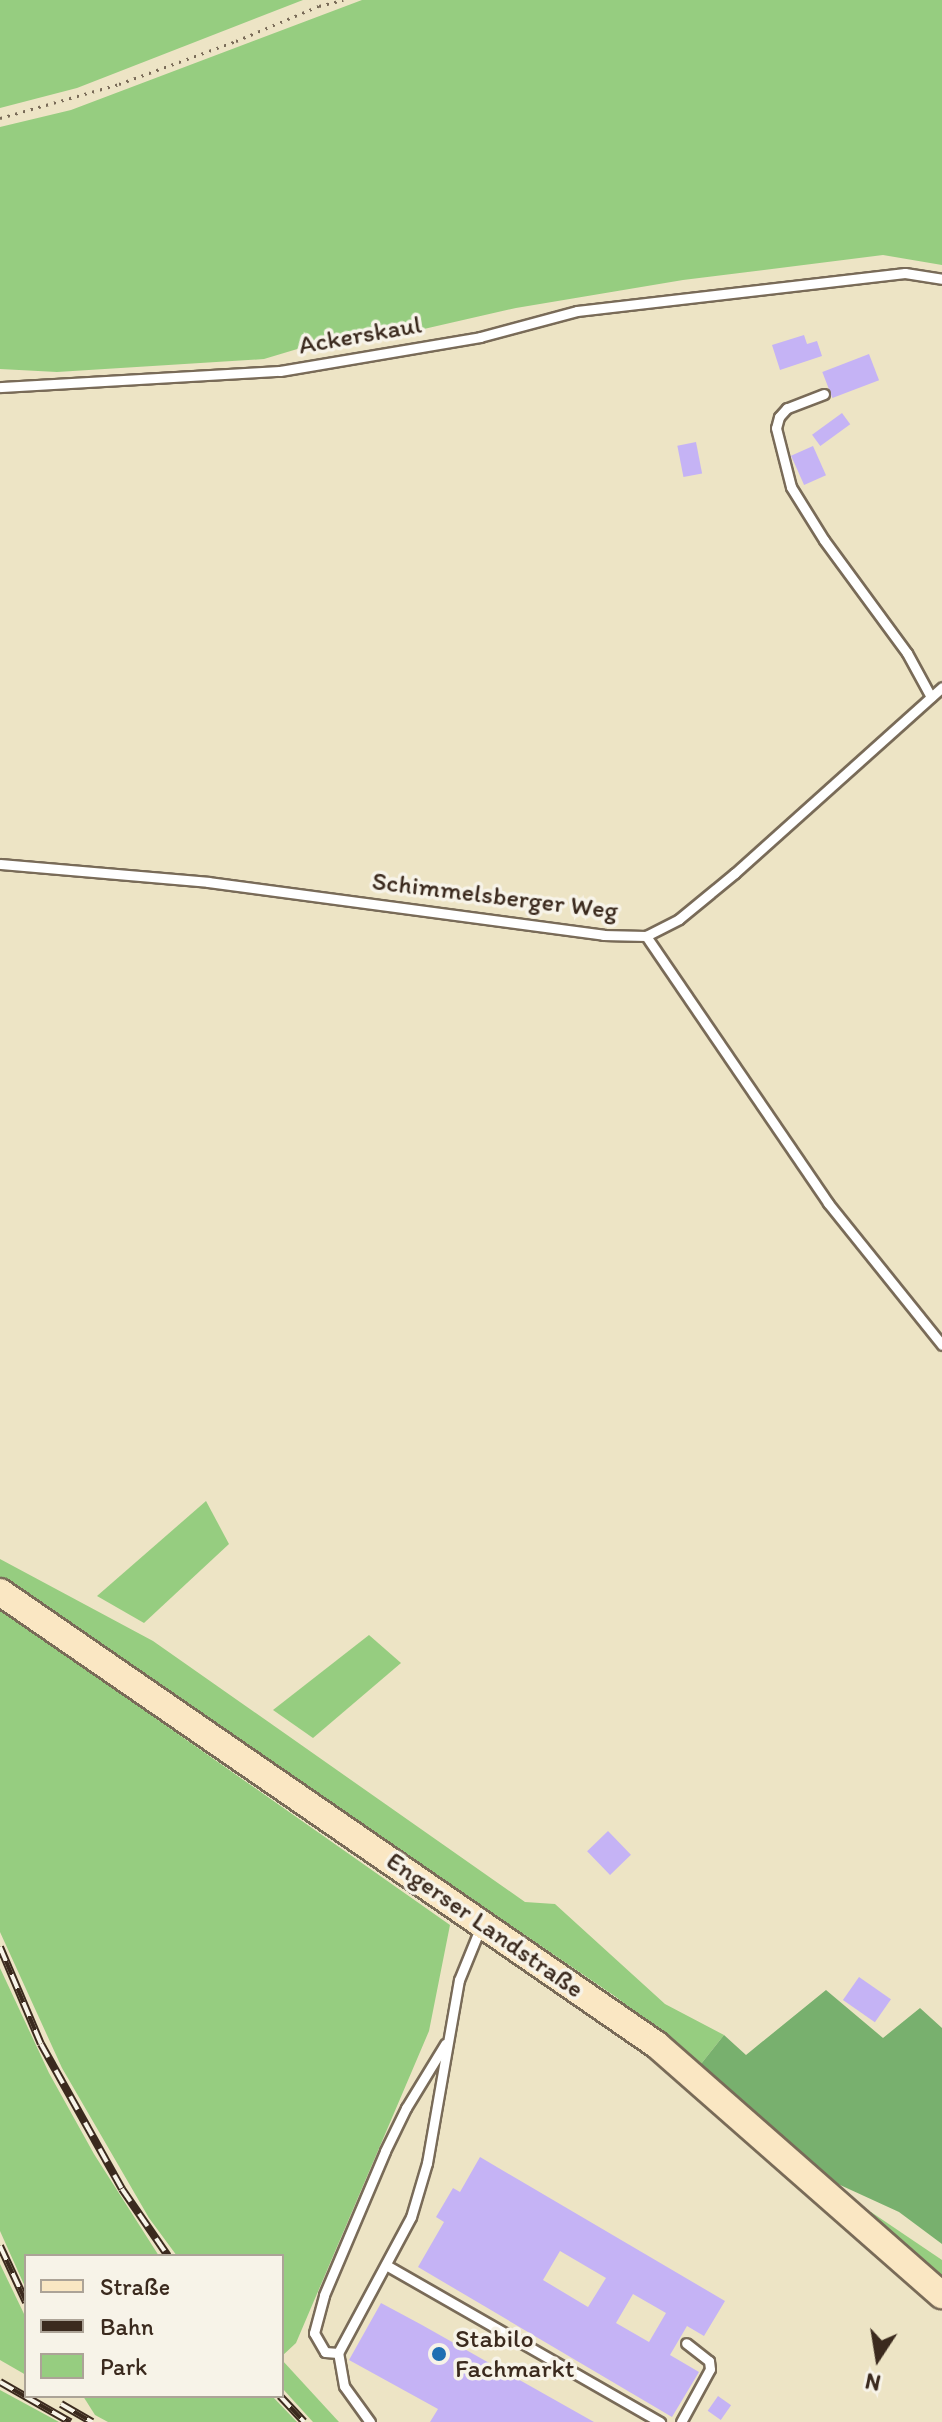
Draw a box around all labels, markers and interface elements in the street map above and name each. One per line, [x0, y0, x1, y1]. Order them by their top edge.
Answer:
street label: Ackerskaul [296, 309, 424, 361]
street label: Schimmelsberger Weg [371, 865, 619, 927]
street label: Engerser Landstraße [381, 1846, 589, 2004]
legend [24, 2254, 284, 2398]
text: Straße [100, 2272, 170, 2301]
text: Bahn [100, 2312, 154, 2341]
north arrow [838, 2318, 918, 2398]
place label: Stabilo Fachmarkt [455, 2323, 575, 2384]
marker: Stabilo Fachmarkt [430, 2345, 448, 2363]
text: Park [100, 2352, 147, 2381]
text: N [863, 2367, 883, 2397]

